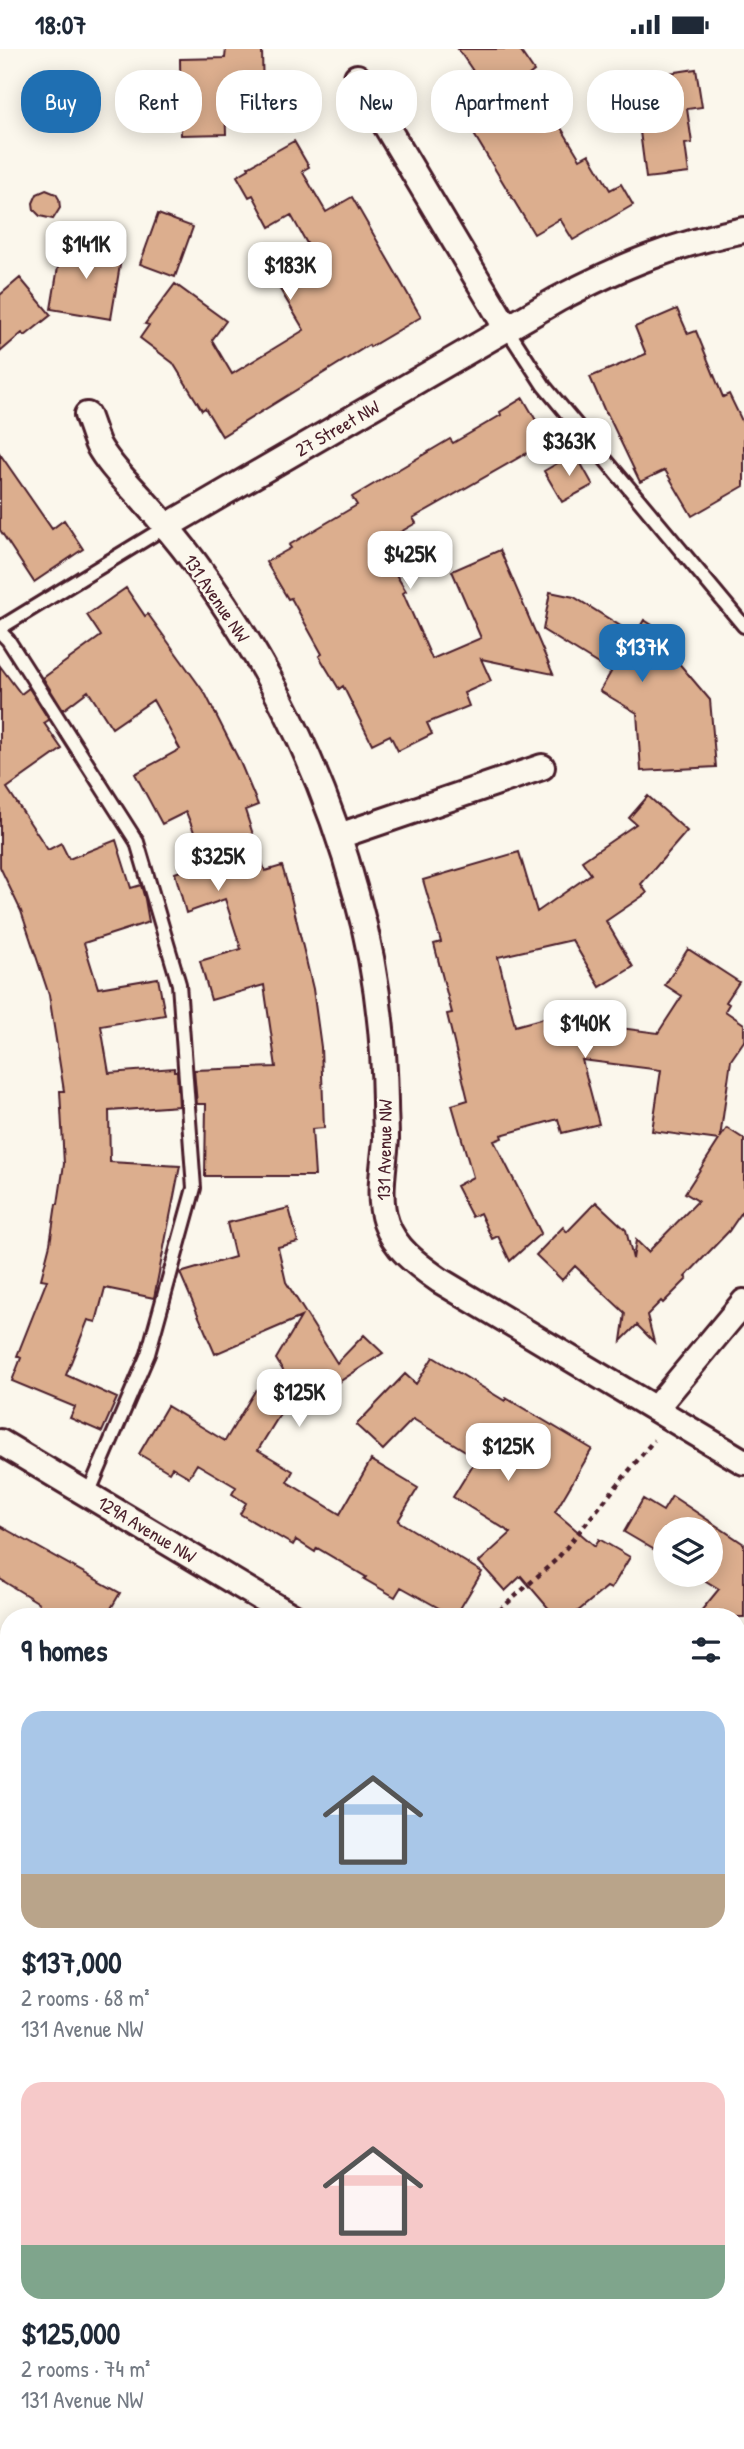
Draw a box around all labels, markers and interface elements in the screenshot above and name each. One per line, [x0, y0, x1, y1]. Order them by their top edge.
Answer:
text: 18:07 [35, 7, 86, 42]
chip: Buy [21, 70, 101, 133]
chip: Rent [115, 70, 202, 133]
chip: Filters [216, 70, 322, 133]
chip: New [336, 70, 417, 133]
chip: Apartment [431, 70, 573, 133]
chip: House [587, 70, 684, 133]
pin: $141K [37, 222, 135, 281]
text: $141K [61, 228, 111, 259]
pin: $183K [241, 243, 339, 302]
text: $183K [264, 249, 316, 280]
street label: 27 Street NW [290, 393, 384, 463]
pin: $363K [520, 419, 618, 478]
text: $363K [542, 425, 596, 456]
pin: $425K [361, 531, 459, 591]
text: $425K [384, 538, 436, 569]
street label: 131 Avenue NW [178, 549, 256, 647]
pin: $137K [593, 625, 691, 684]
text: $137K [615, 631, 669, 662]
pin: $325K [169, 833, 267, 893]
text: $325K [191, 840, 245, 871]
pin: $140K [536, 1000, 634, 1060]
text: $140K [560, 1007, 610, 1038]
street label: 131 Avenue NW [370, 1099, 398, 1201]
pin: $125K [250, 1369, 348, 1429]
text: $125K [273, 1376, 325, 1407]
pin: $125K [459, 1423, 557, 1483]
text: $125K [482, 1430, 534, 1461]
street label: 129A Avenue NW [93, 1489, 201, 1569]
map controls [653, 1517, 723, 1587]
button: layers [653, 1517, 723, 1587]
text: 9 homes [21, 1630, 108, 1670]
icon: filters [687, 1631, 725, 1669]
icon: home [310, 1757, 436, 1883]
text: $137,000 [21, 1942, 122, 1982]
text: 2 rooms · 68 m² [21, 1982, 149, 2013]
text: 131 Avenue NW [21, 2013, 143, 2044]
icon: home [310, 2128, 436, 2254]
text: $125,000 [21, 2313, 120, 2353]
text: 2 rooms · 74 m² [21, 2353, 150, 2384]
text: 131 Avenue NW [21, 2384, 143, 2415]

